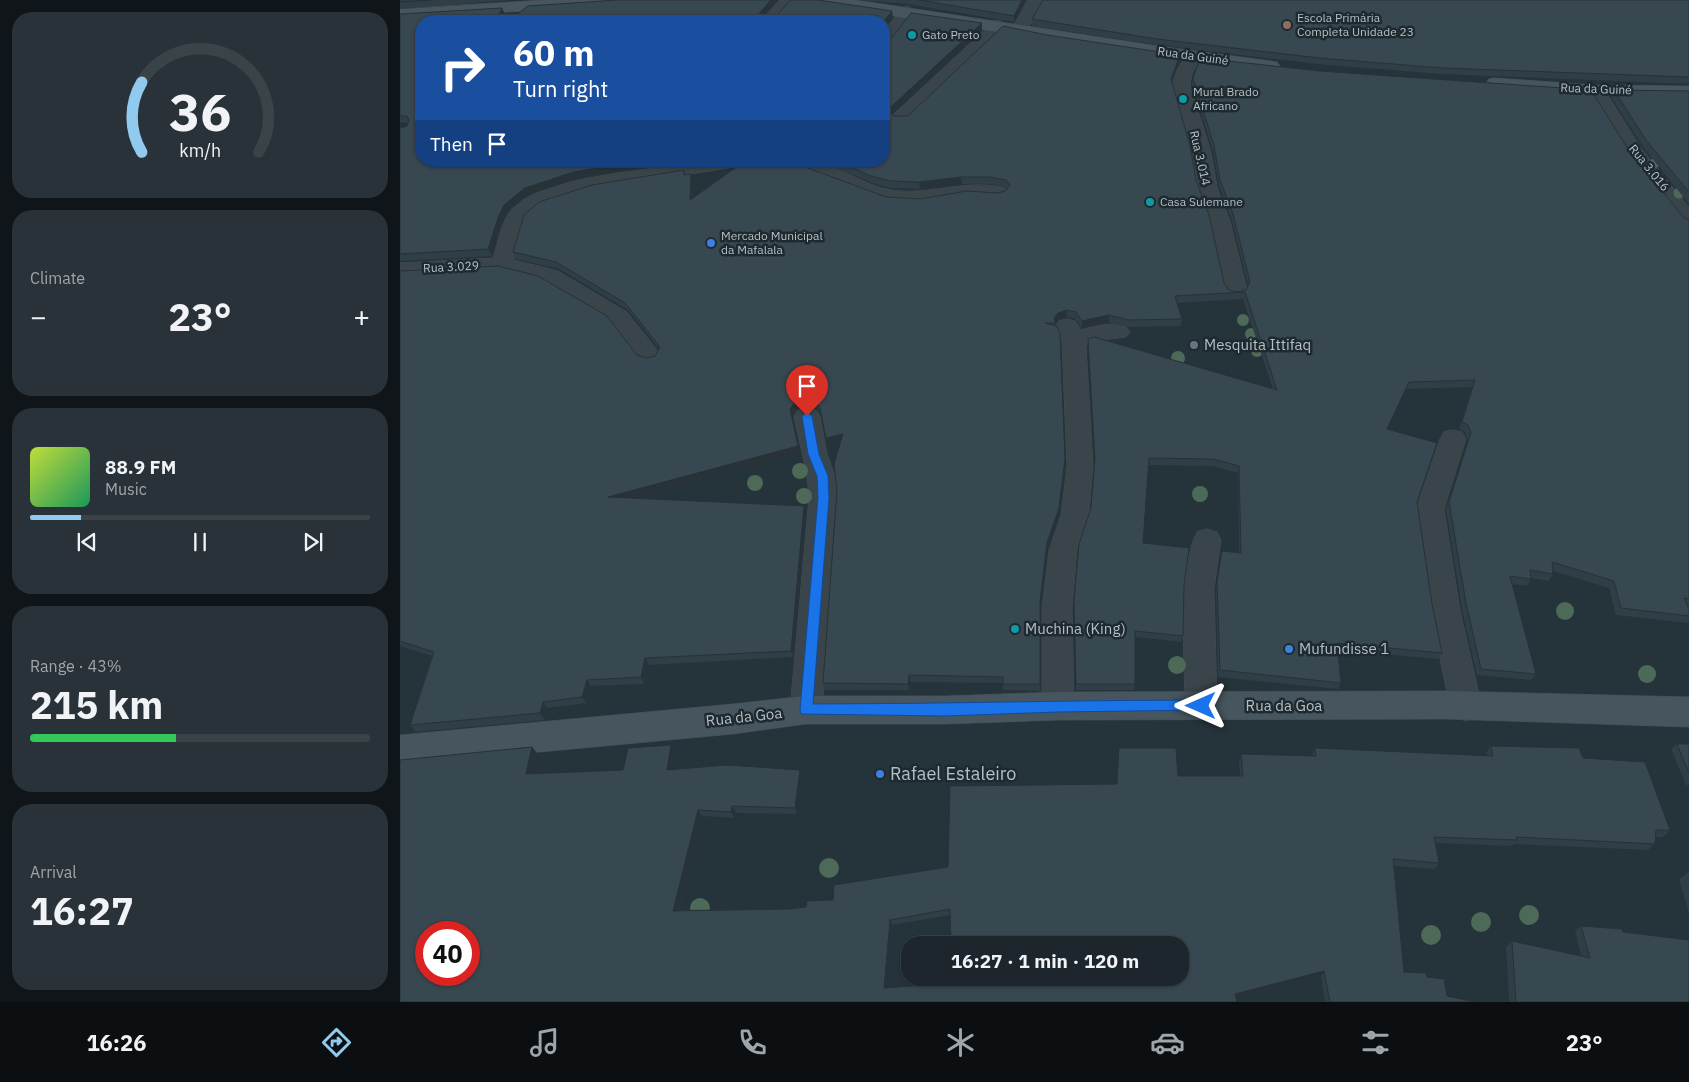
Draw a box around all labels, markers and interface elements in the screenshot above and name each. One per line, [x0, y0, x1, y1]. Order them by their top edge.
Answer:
place label: Escola Primária Completa Unidade 23 [1297, 10, 1414, 39]
marker: Escola Primária Completa Unidade 23 [1281, 19, 1293, 31]
place label: Gato Preto [922, 27, 980, 42]
marker: Gato Preto [906, 29, 918, 41]
text: 60 m [513, 30, 595, 76]
icon: right [430, 35, 495, 100]
street label: Rua da Guiné [1157, 43, 1230, 68]
text: Turn right [513, 74, 608, 103]
text: 36 [169, 78, 231, 145]
street label: Rua da Guiné [1560, 80, 1632, 97]
place label: Mural Brado Africano [1193, 84, 1259, 113]
marker: Mural Brado Africano [1177, 93, 1189, 105]
street label: Rua 3.014 [1187, 129, 1214, 187]
icon: arrive [483, 130, 511, 158]
text: Then [430, 132, 473, 156]
text: km/h [179, 139, 221, 162]
street label: Rua 3.016 [1626, 141, 1673, 194]
place label: Casa Sulemane [1160, 194, 1243, 209]
marker: Casa Sulemane [1144, 196, 1156, 208]
place label: Mercado Municipal da Mafalala [721, 228, 823, 257]
marker: Mercado Municipal da Mafalala [705, 237, 717, 249]
street label: Rua 3.029 [423, 258, 479, 275]
text: Climate [30, 268, 85, 288]
text: 23° [168, 292, 232, 341]
text: − [30, 298, 47, 335]
text: + [353, 298, 370, 335]
place label: Mesquita Ittifaq [1204, 335, 1311, 354]
marker: Mesquita Ittifaq [1188, 339, 1200, 351]
pin [786, 365, 828, 416]
icon: arrive [793, 372, 821, 400]
text: 88.9 FM [105, 455, 176, 479]
text: Music [105, 479, 147, 499]
icon: previous [73, 528, 101, 556]
icon: pause [186, 528, 214, 556]
icon: next [299, 528, 327, 556]
place label: Muchina (King) [1025, 619, 1126, 638]
marker: Muchina (King) [1009, 623, 1021, 635]
place label: Mufundisse 1 [1299, 639, 1389, 658]
marker: Mufundisse 1 [1283, 643, 1295, 655]
text: Range · 43% [30, 656, 122, 676]
position arrow [1174, 679, 1226, 731]
text: 215 km [30, 680, 163, 729]
street label: Rua da Goa [1246, 696, 1322, 715]
street label: Rua da Goa [705, 703, 783, 730]
place label: Rafael Estaleiro [890, 762, 1016, 785]
marker: Rafael Estaleiro [874, 768, 886, 780]
text: Arrival [30, 862, 77, 882]
text: 16:27 [30, 886, 134, 935]
speed limit sign: 40 [415, 921, 480, 986]
text: 16:27 · 1 min · 120 m [951, 949, 1139, 973]
icon: directions [319, 1025, 354, 1060]
icon: music [527, 1025, 562, 1060]
icon: phone [735, 1025, 770, 1060]
icon: climate [943, 1025, 978, 1060]
icon: car [1150, 1025, 1185, 1060]
icon: filters [1358, 1025, 1393, 1060]
text: 16:26 [86, 1028, 146, 1057]
text: 23° [1566, 1028, 1603, 1057]

